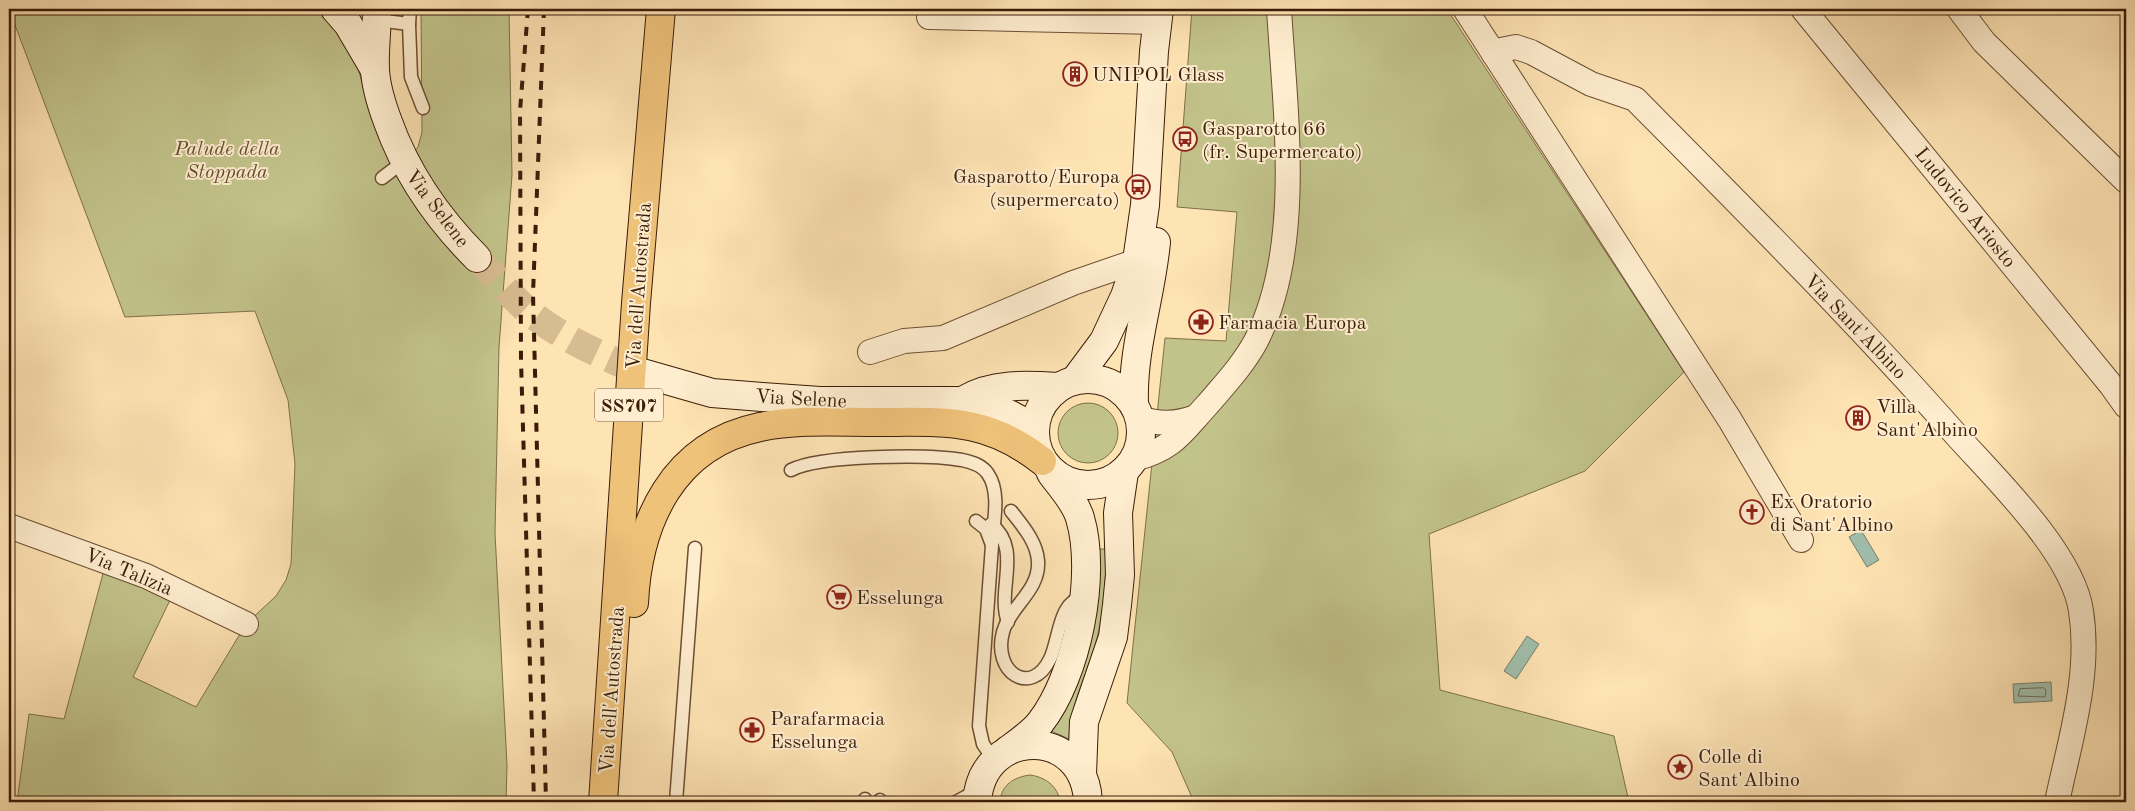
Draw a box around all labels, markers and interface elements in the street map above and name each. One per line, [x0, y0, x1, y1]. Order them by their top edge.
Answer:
building icon: UNIPOL Glass [1062, 61, 1088, 87]
place label: UNIPOL Glass [1092, 66, 1225, 86]
place label: Gasparotto 66 (fr. Supermercato) [1202, 120, 1362, 163]
bus stop icon: Gasparotto 66 (fr. Supermercato) [1172, 126, 1198, 152]
park label: Palude della Stoppada [173, 140, 280, 183]
street label: Ludovico Ariosto [1910, 144, 2019, 272]
street label: Via Selene [401, 167, 472, 252]
place label: Gasparotto/Europa (supermercato) [953, 168, 1120, 211]
bus stop icon: Gasparotto/Europa (supermercato) [1125, 174, 1151, 200]
street label: Via dell'Autostrada [624, 202, 656, 370]
street label: Via Sant'Albino [1800, 271, 1909, 384]
pharmacy icon: Farmacia Europa [1188, 309, 1214, 335]
place label: Farmacia Europa [1218, 314, 1367, 334]
road number: SS707 [595, 388, 663, 422]
street label: Via Selene [755, 388, 847, 412]
place label: Villa Sant'Albino [1876, 398, 1978, 441]
building icon: Villa Sant'Albino [1845, 405, 1871, 431]
place label: Ex Oratorio di Sant'Albino [1770, 493, 1893, 536]
church icon: Ex Oratorio di Sant'Albino [1739, 499, 1765, 525]
street label: Via Talizia [81, 545, 175, 600]
supermarket icon: Esselunga [826, 584, 852, 610]
place label: Esselunga [856, 589, 944, 609]
street label: Via dell'Autostrada [597, 606, 629, 774]
place label: Parafarmacia Esselunga [770, 710, 885, 753]
pharmacy icon: Parafarmacia Esselunga [739, 717, 765, 743]
place label: Colle di Sant'Albino [1698, 748, 1800, 791]
place icon: Colle di Sant'Albino [1667, 754, 1693, 780]

